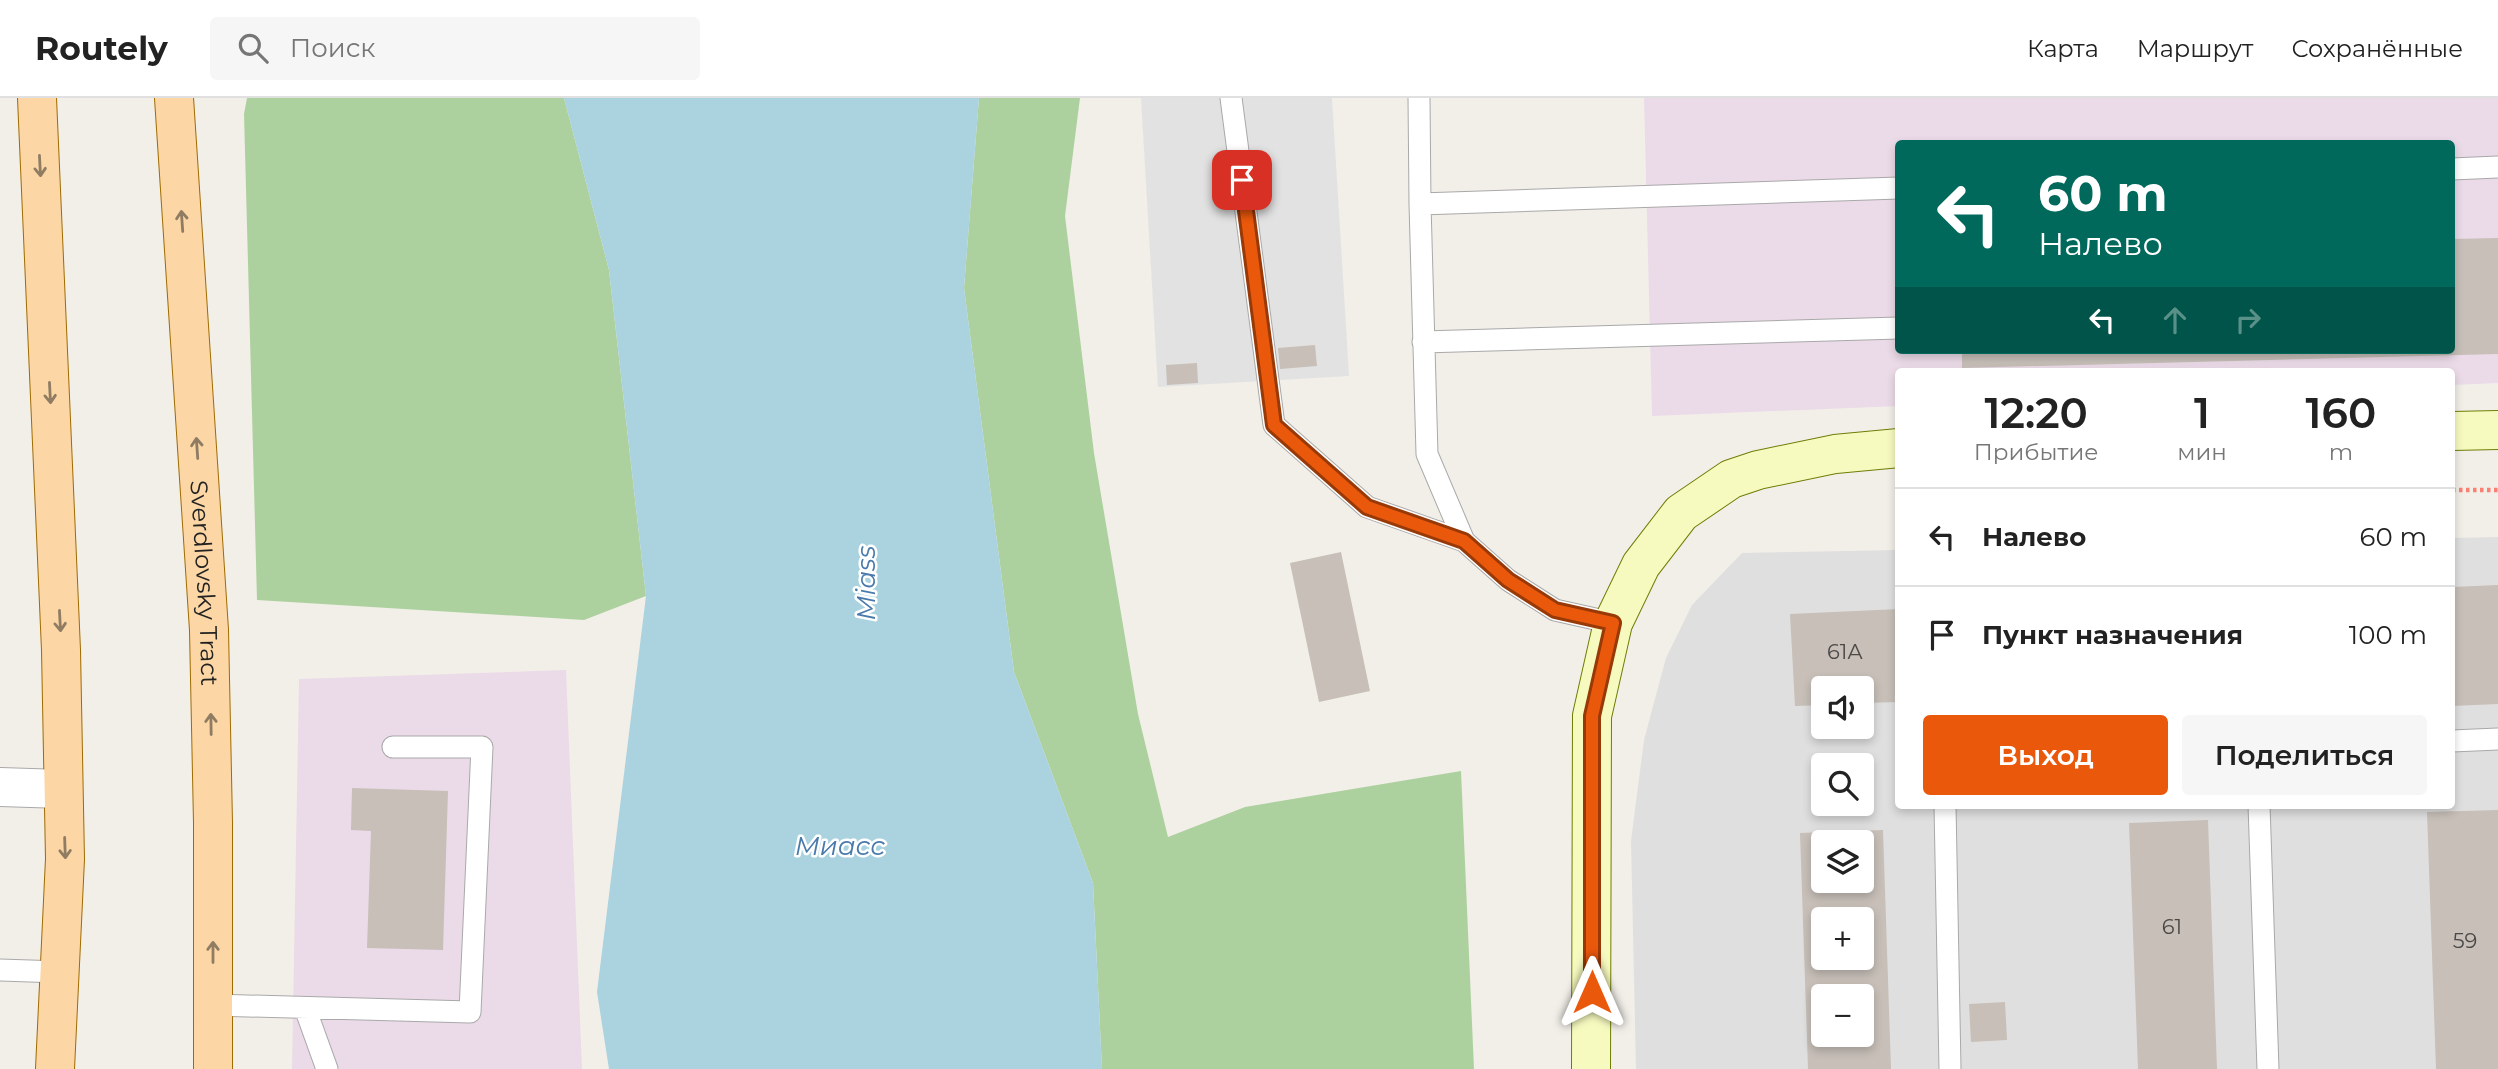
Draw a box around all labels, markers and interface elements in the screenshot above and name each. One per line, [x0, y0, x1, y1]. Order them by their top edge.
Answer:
search box [210, 17, 700, 80]
text: Routely [35, 28, 168, 68]
icon: search [234, 29, 272, 67]
text: Поиск [290, 32, 375, 64]
text: Карта [2027, 34, 2099, 63]
text: Маршрут [2137, 34, 2253, 63]
text: Сохранённые [2291, 34, 2463, 63]
pin [1212, 150, 1272, 210]
one-way arrow [33, 154, 46, 177]
icon: arrive [1223, 161, 1261, 199]
text: 60 m [2038, 164, 2168, 223]
icon: left [1923, 168, 2014, 259]
one-way arrow [176, 210, 189, 233]
text: Налево [2038, 224, 2163, 263]
icon: left [2083, 301, 2121, 339]
icon: ahead [2156, 301, 2194, 339]
icon: right [2229, 301, 2267, 339]
one-way arrow [43, 382, 56, 405]
text: 12:20 [1984, 387, 2088, 439]
text: 1 [2194, 387, 2210, 439]
text: 160 [2306, 387, 2376, 439]
one-way arrow [191, 437, 204, 460]
text: Прибытие [1974, 438, 2099, 466]
text: мин [2177, 438, 2227, 466]
text: m [2329, 438, 2353, 466]
street label: Sverdlovsky Tract [185, 479, 225, 686]
icon: left [1923, 518, 1961, 556]
text: Налево [1982, 521, 2086, 553]
text: 60 m [2360, 521, 2427, 553]
water label: Miass [850, 545, 882, 620]
one-way arrow [54, 609, 67, 631]
icon: arrive [1923, 616, 1961, 654]
text: Пункт назначения [1982, 619, 2243, 651]
text: 100 m [2349, 619, 2427, 651]
house number: 61А [1827, 639, 1863, 664]
map controls [1811, 676, 1874, 1047]
button: sound [1811, 676, 1874, 739]
one-way arrow [205, 713, 218, 736]
button: Выход [1923, 715, 2168, 795]
button: Поделиться [2182, 715, 2427, 795]
button: search [1811, 753, 1874, 816]
water label: Миасс [795, 830, 885, 862]
button: layers [1811, 830, 1874, 893]
one-way arrow [58, 836, 71, 859]
button: + [1811, 907, 1874, 970]
house number: 61 [2162, 914, 2182, 939]
house number: 59 [2453, 928, 2477, 953]
one-way arrow [206, 941, 220, 964]
position arrow [1555, 955, 1629, 1029]
button: − [1811, 984, 1874, 1047]

